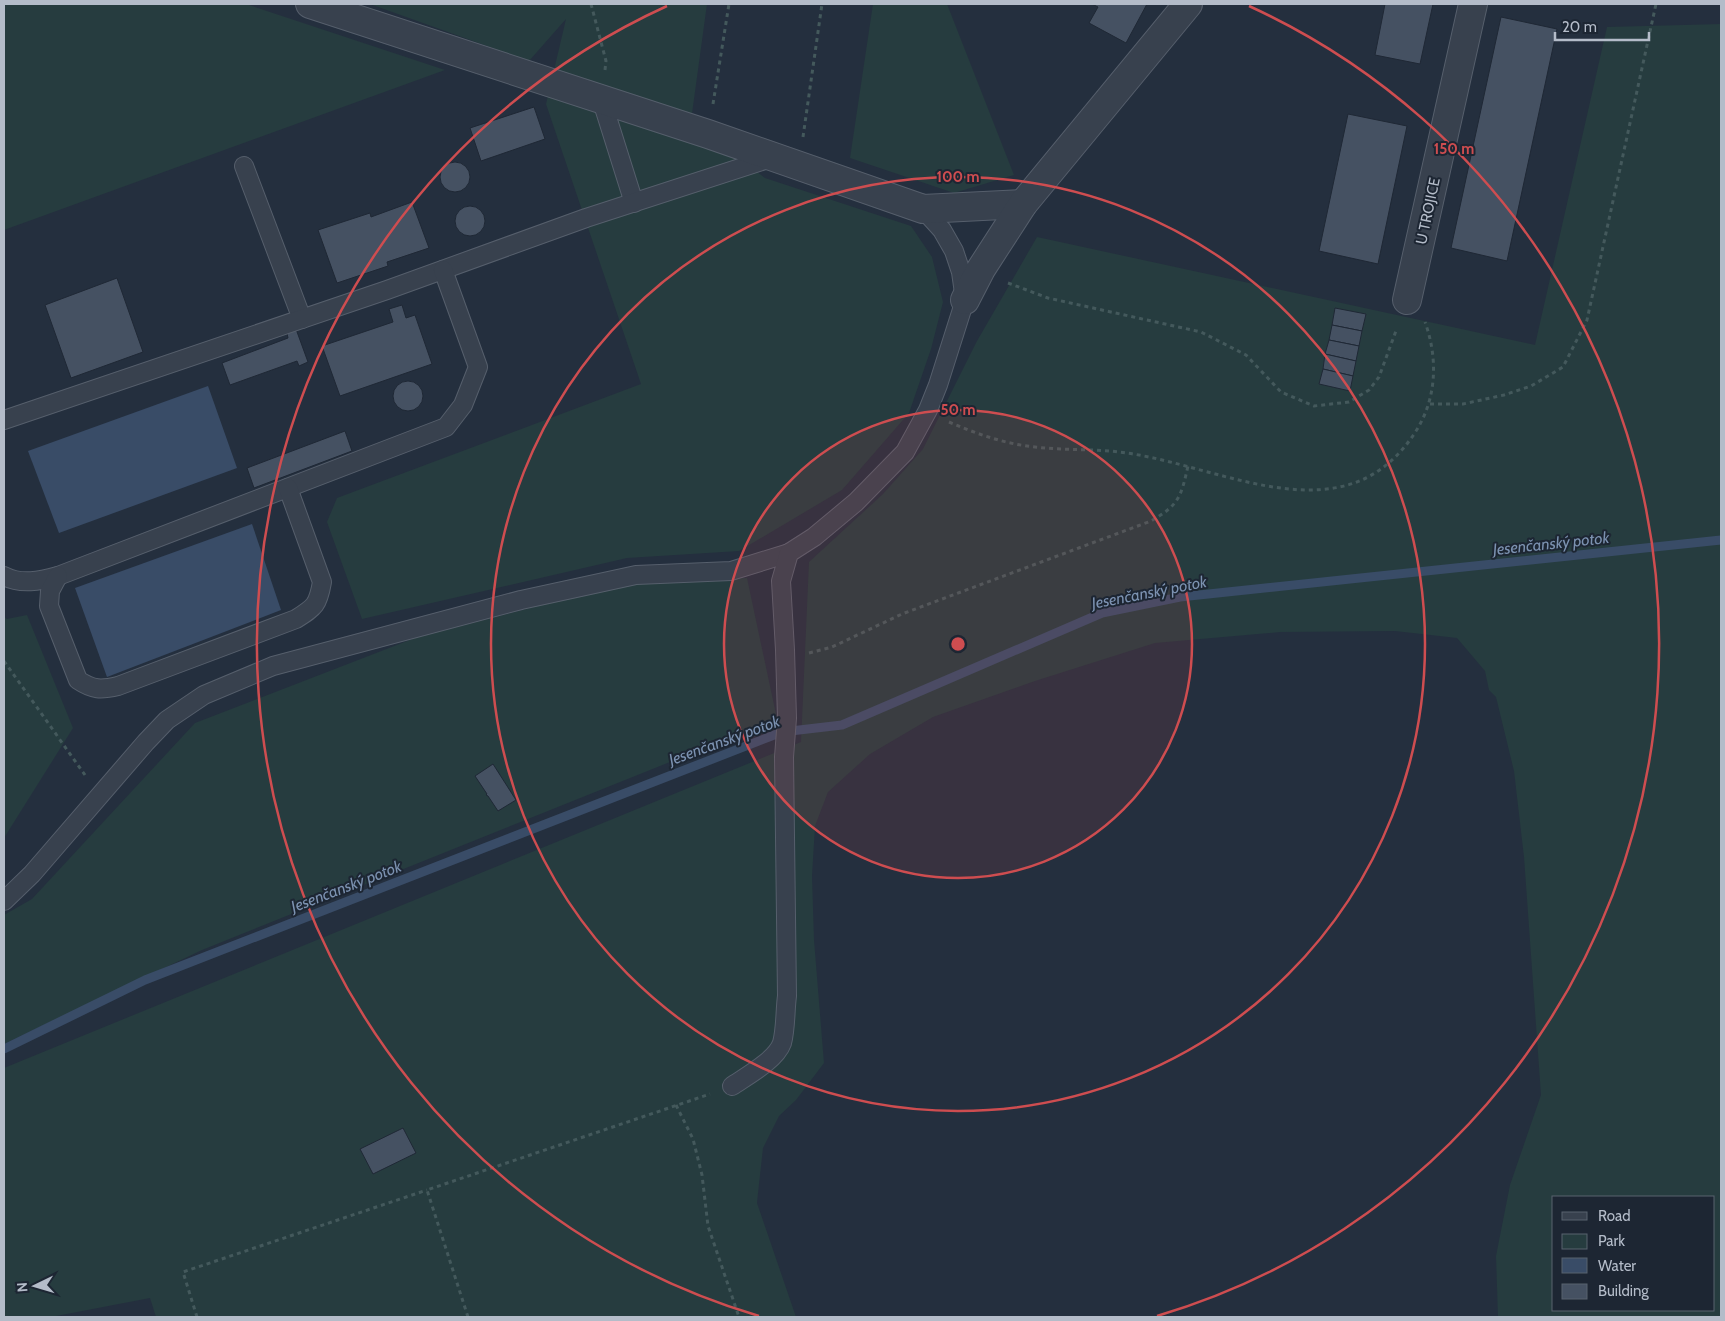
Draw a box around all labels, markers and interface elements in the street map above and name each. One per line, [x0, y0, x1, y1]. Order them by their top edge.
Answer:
scale bar [1555, 10, 1649, 42]
text: 20 m [1562, 18, 1597, 36]
text: 150 m [1434, 140, 1474, 158]
text: 100 m [936, 168, 980, 186]
street label: U TROJICE [1412, 176, 1444, 246]
text: 50 m [940, 401, 976, 419]
water label: Jesenčanský potok [1490, 528, 1611, 559]
water label: Jesenčanský potok [1088, 572, 1209, 613]
centre of rings [949, 635, 967, 653]
water label: Jesenčanský potok [664, 711, 783, 770]
water label: Jesenčanský potok [286, 856, 405, 917]
legend [1552, 1196, 1715, 1311]
text: Road [1598, 1207, 1631, 1225]
text: Park [1598, 1232, 1625, 1250]
text: Water [1598, 1257, 1636, 1275]
north arrow [10, 1261, 60, 1311]
text: N [13, 1281, 31, 1293]
text: Building [1598, 1282, 1649, 1300]

